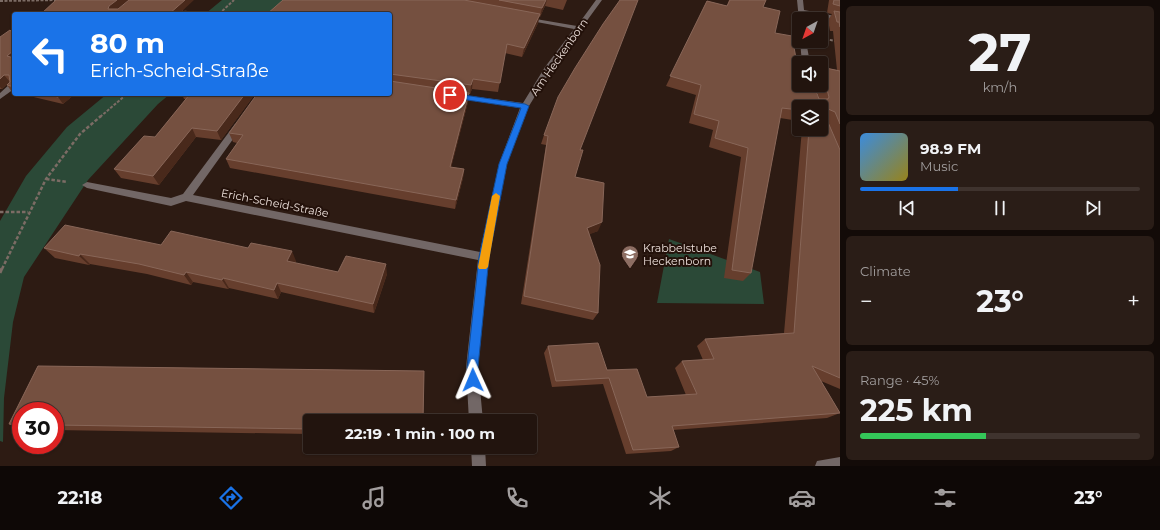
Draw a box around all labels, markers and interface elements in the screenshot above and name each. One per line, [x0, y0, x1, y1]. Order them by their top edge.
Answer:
north arrow [792, 12, 828, 48]
map controls [792, 12, 828, 136]
street label: Am Heckenborn [527, 16, 591, 98]
text: 27 [969, 21, 1031, 84]
text: 80 m [90, 26, 165, 60]
icon: left [24, 28, 76, 80]
button: sound [792, 56, 828, 92]
text: Erich-Scheid-Straße [90, 60, 269, 82]
pin [433, 78, 467, 112]
text: km/h [983, 79, 1017, 95]
icon: arrive [439, 84, 461, 106]
button: layers [792, 100, 828, 136]
text: 98.9 FM [920, 139, 981, 158]
text: Music [920, 158, 958, 174]
street label: Erich-Scheid-Straße [220, 186, 330, 220]
icon: previous [896, 197, 918, 219]
icon: pause [989, 197, 1011, 219]
icon: next [1082, 197, 1104, 219]
place label: Krabbelstube Heckenborn [643, 241, 717, 268]
school or university icon: Krabbelstube Heckenborn [620, 244, 640, 269]
text: Climate [860, 263, 911, 279]
text: 23° [976, 283, 1024, 320]
text: − [860, 288, 873, 315]
text: + [1127, 288, 1140, 315]
position arrow [452, 359, 494, 401]
text: Range · 45% [860, 372, 939, 388]
text: 225 km [860, 392, 973, 429]
speed limit sign: 30 [12, 402, 64, 454]
text: 22:19 · 1 min · 100 m [345, 424, 495, 443]
icon: directions [217, 484, 245, 512]
icon: music [360, 484, 388, 512]
icon: phone [503, 484, 531, 512]
icon: climate [646, 484, 674, 512]
icon: car [788, 484, 816, 512]
icon: filters [931, 484, 959, 512]
text: 22:18 [57, 487, 102, 509]
text: 23° [1074, 487, 1103, 509]

